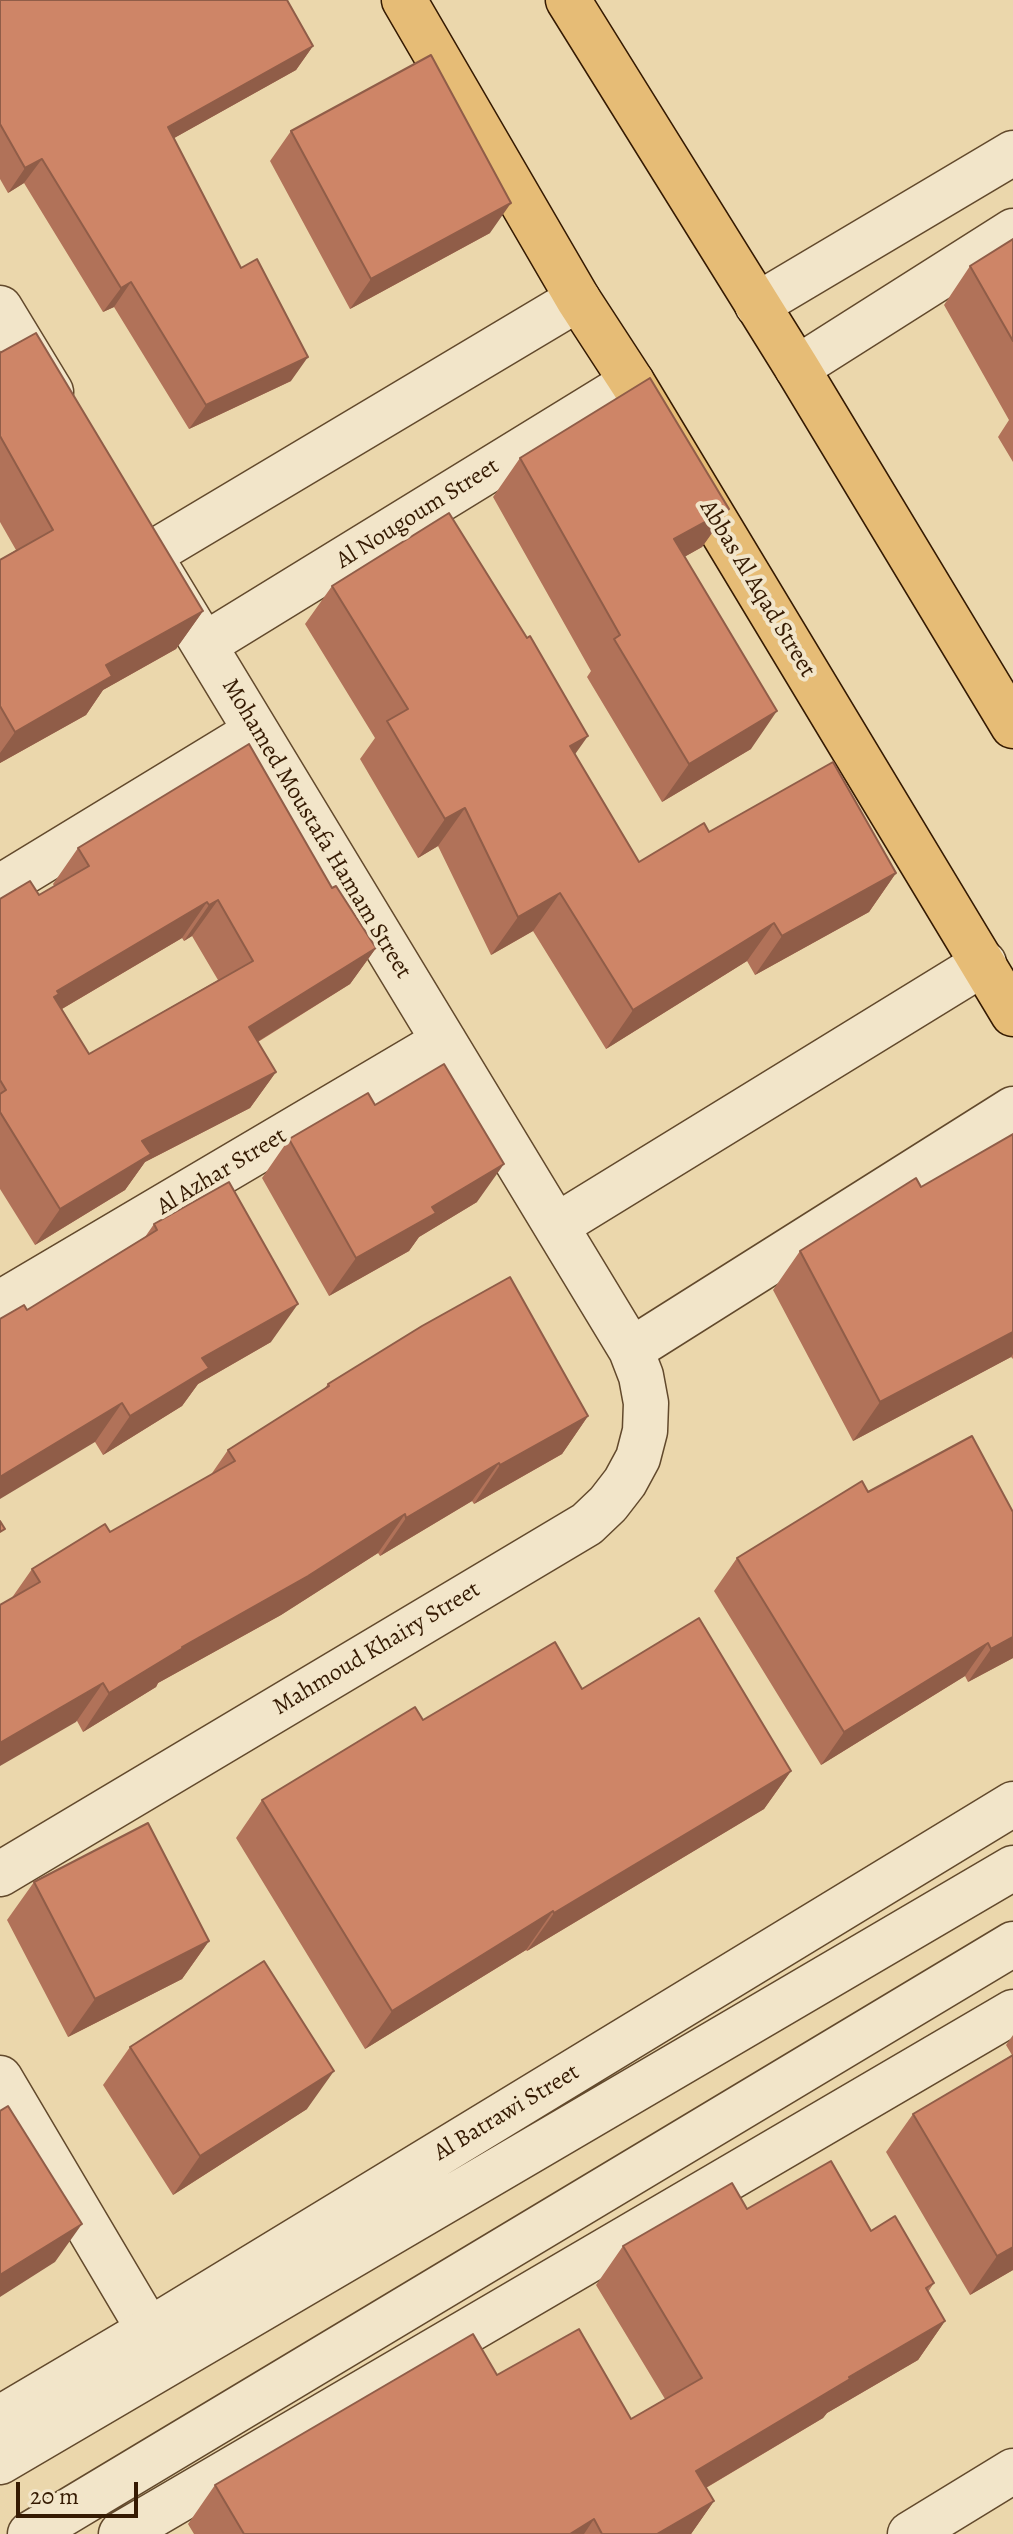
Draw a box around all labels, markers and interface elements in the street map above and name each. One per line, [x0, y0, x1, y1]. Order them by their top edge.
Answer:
street label: Al Nougoum Street [331, 452, 505, 576]
street label: Abbas Al Aqad Street [693, 495, 821, 683]
street label: Mohamed Moustafa Hamam Street [215, 674, 417, 984]
street label: Al Azhar Street [152, 1122, 292, 1222]
street label: Mahmoud Khairy Street [268, 1576, 486, 1722]
street label: Al Batrawi Street [429, 2058, 585, 2168]
scale bar [20, 2466, 142, 2516]
text: 20 m [30, 2480, 79, 2512]

